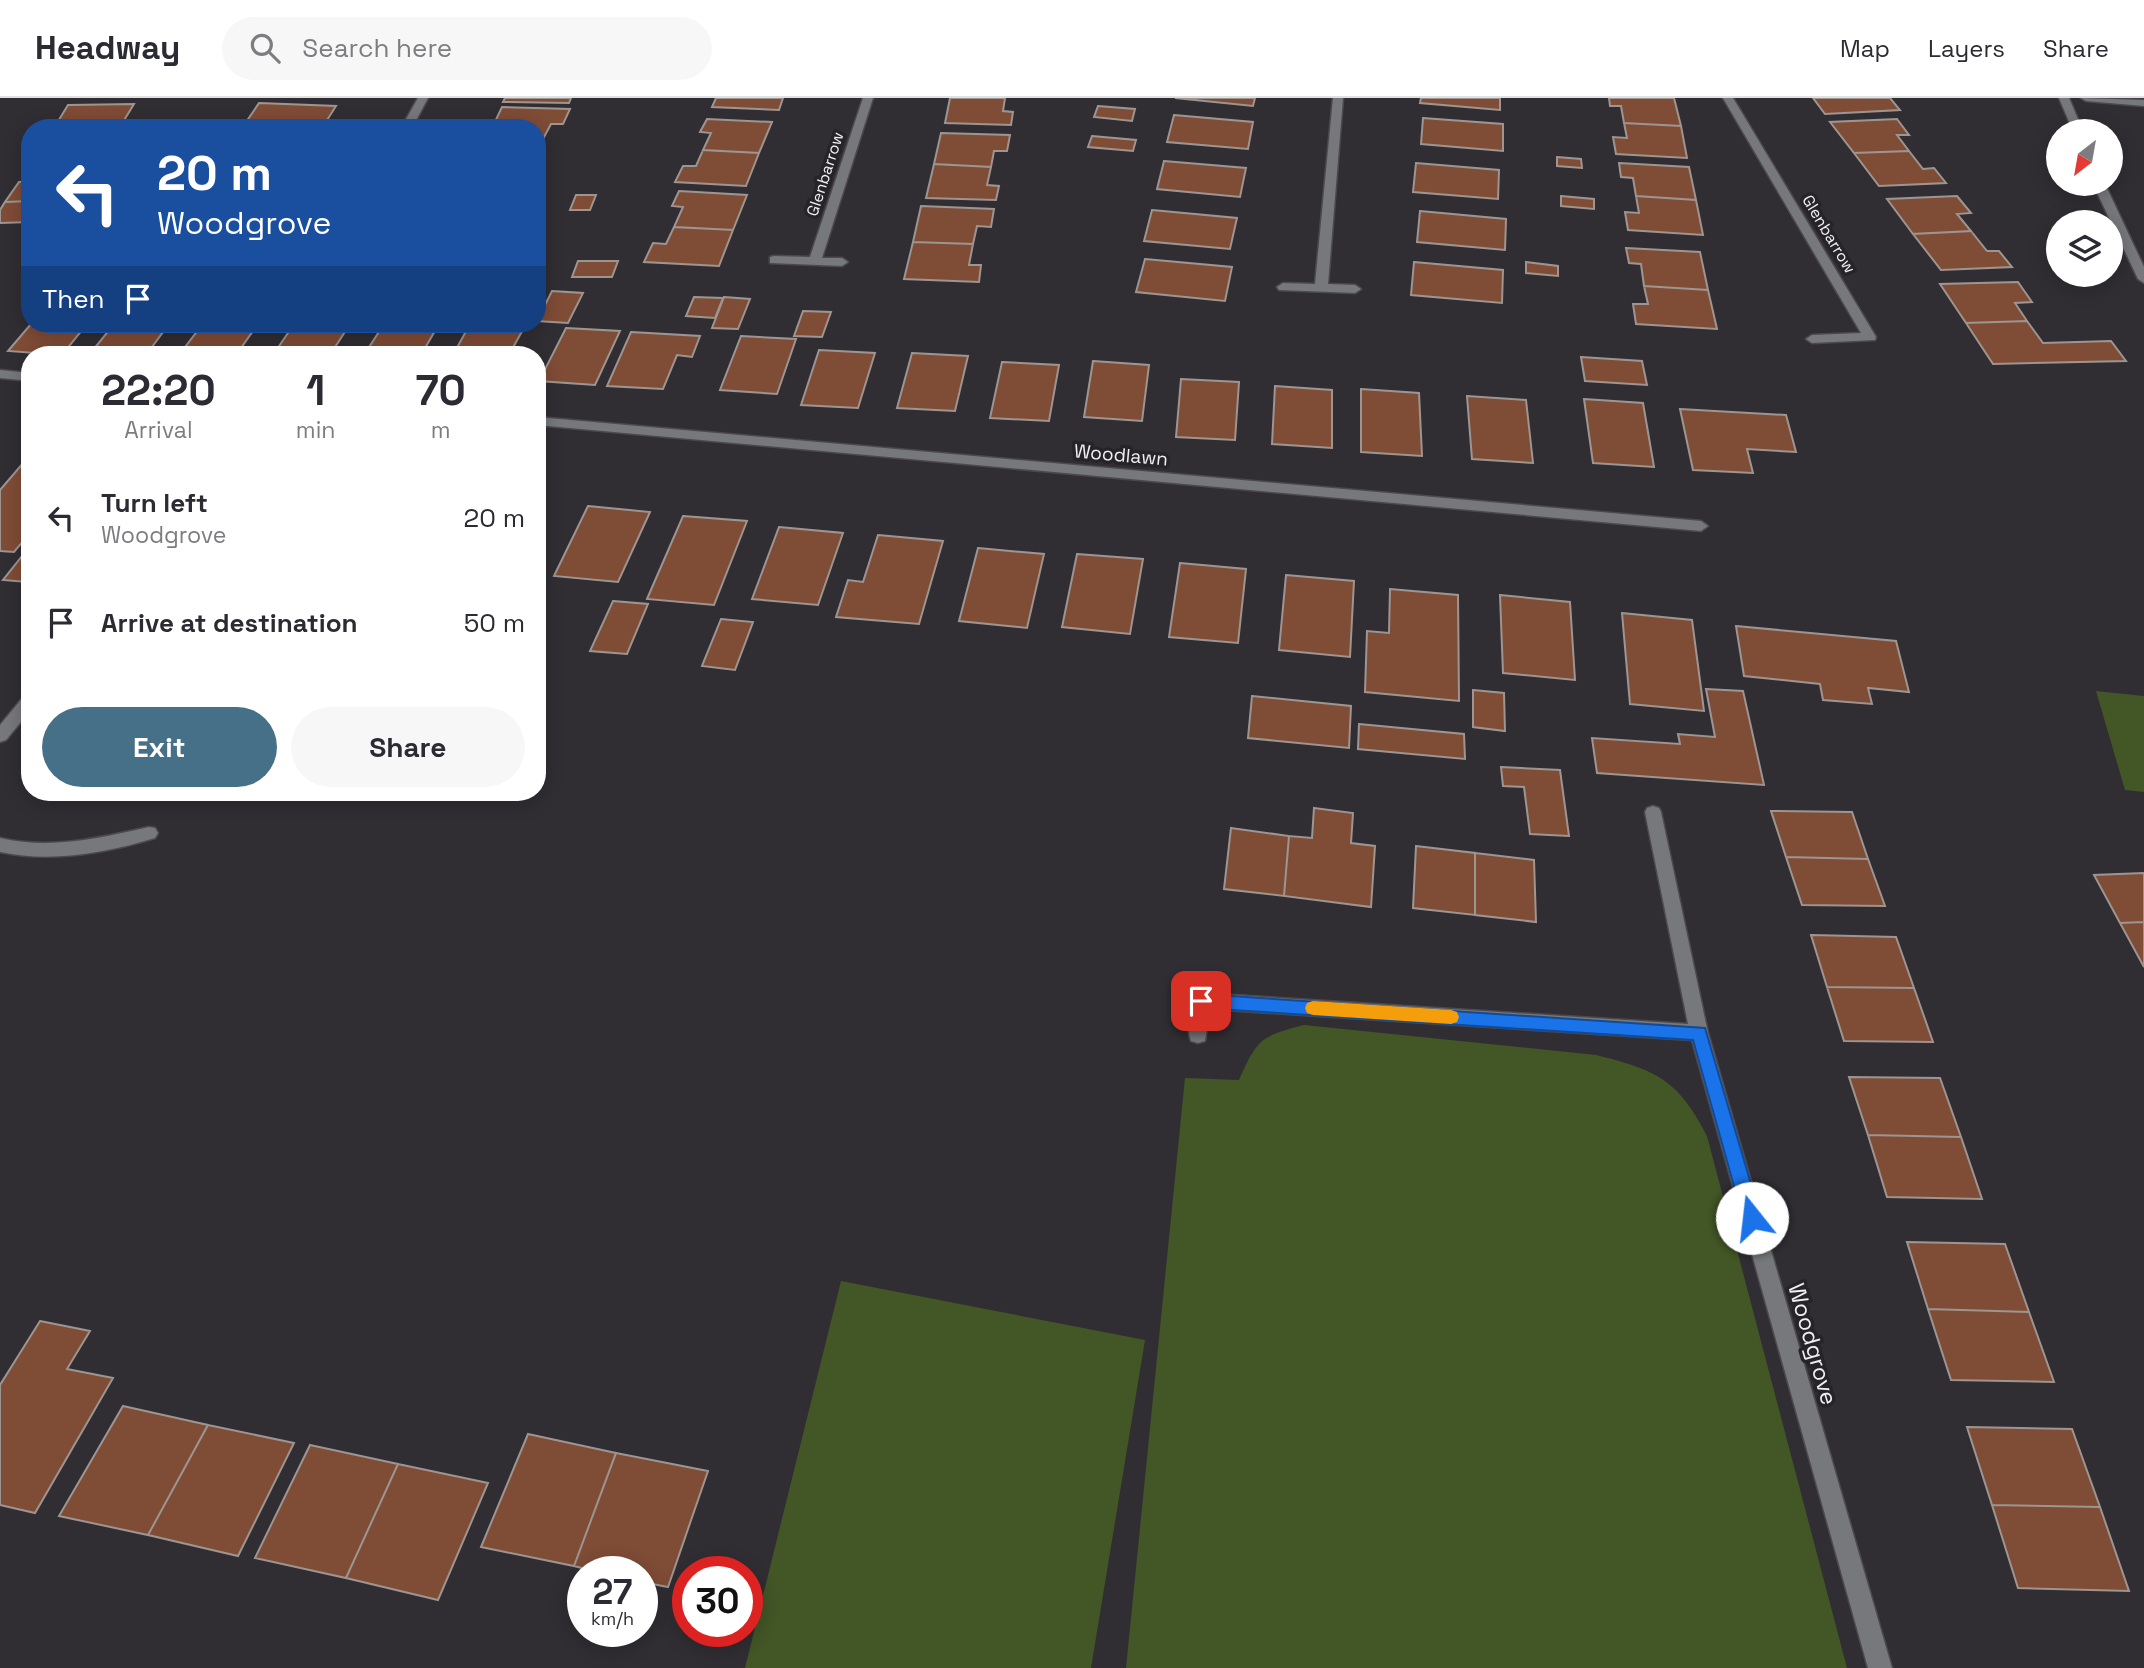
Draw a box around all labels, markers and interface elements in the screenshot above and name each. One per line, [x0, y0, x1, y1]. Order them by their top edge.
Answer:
search box [222, 17, 712, 80]
text: Headway [35, 27, 180, 69]
icon: search [246, 29, 284, 67]
text: Search here [302, 31, 452, 65]
text: Map [1840, 33, 1890, 64]
text: Layers [1928, 33, 2005, 64]
text: Share [2043, 33, 2109, 64]
north arrow [2046, 119, 2123, 196]
map controls [2046, 119, 2123, 287]
street label: Glenbarrow [801, 129, 849, 219]
text: 20 m [157, 142, 272, 204]
icon: left [42, 147, 133, 238]
street label: Glenbarrow [1797, 191, 1861, 277]
text: Woodgrove [157, 203, 331, 243]
button: layers [2046, 210, 2123, 287]
icon: arrive [119, 280, 157, 318]
text: Then [42, 282, 105, 316]
text: 22:20 [101, 364, 216, 417]
text: 1 [306, 364, 325, 417]
text: 70 [416, 364, 466, 417]
text: Arrival [124, 415, 193, 445]
text: min [296, 415, 335, 445]
text: m [431, 415, 451, 445]
street label: Woodlawn [1073, 438, 1169, 472]
text: Turn left [101, 486, 208, 520]
icon: left [42, 499, 80, 537]
text: 20 m [464, 501, 525, 535]
text: Woodgrove [101, 520, 226, 550]
icon: arrive [42, 604, 80, 642]
text: Arrive at destination [101, 606, 358, 640]
text: 50 m [464, 606, 525, 640]
button: Exit [42, 707, 277, 787]
button: Share [291, 707, 525, 787]
pin [1171, 971, 1231, 1031]
icon: arrive [1182, 982, 1220, 1020]
position arrow [1715, 1181, 1789, 1255]
street label: Woodgrove [1781, 1280, 1845, 1408]
speed limit sign: 30 [672, 1556, 763, 1647]
text: 27 [593, 1570, 632, 1614]
text: km/h [591, 1607, 634, 1630]

